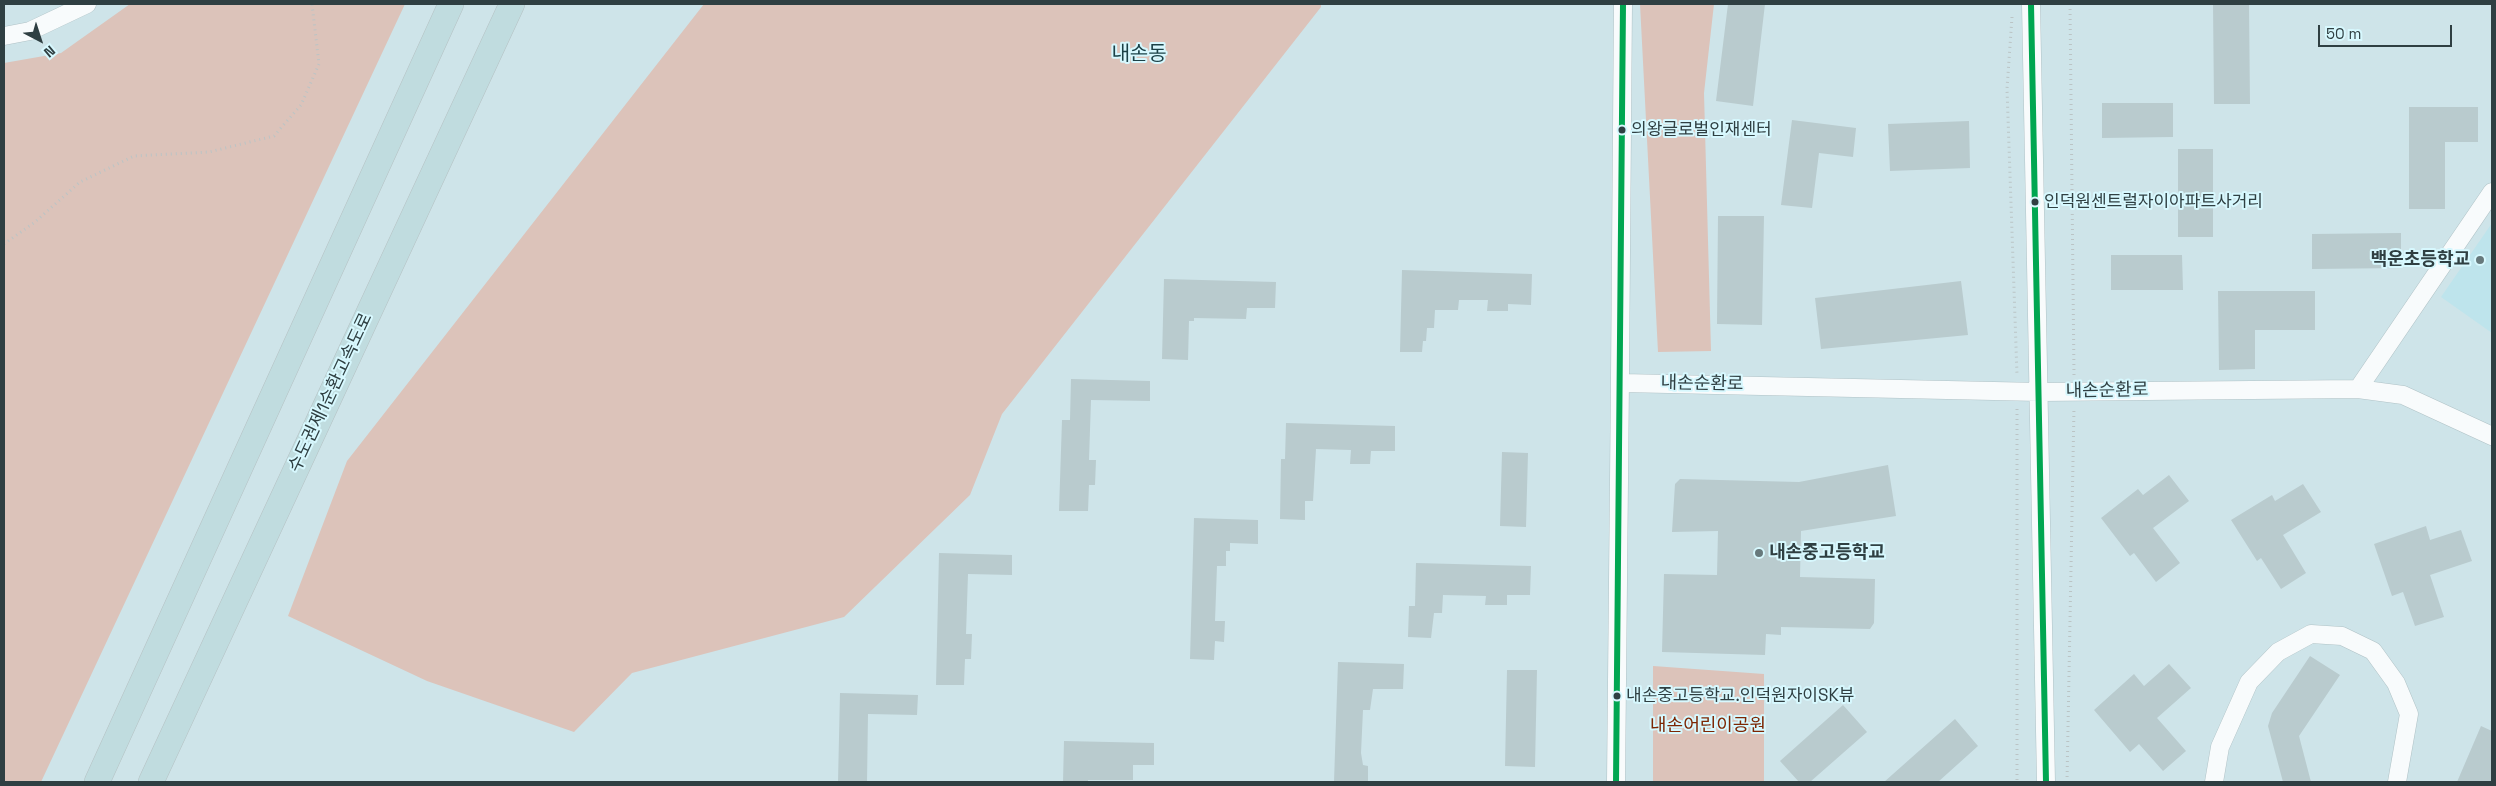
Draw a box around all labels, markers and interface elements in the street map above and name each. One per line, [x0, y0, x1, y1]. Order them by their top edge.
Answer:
north arrow [15, 15, 65, 65]
scale bar [2321, 15, 2455, 47]
text: 50 m [2326, 24, 2361, 43]
text: N [40, 42, 59, 61]
district label: 내손동 [1111, 43, 1167, 67]
place label: 의왕글로벌인재센터 [1631, 120, 1772, 140]
marker: 의왕글로벌인재센터 [1617, 125, 1627, 135]
place label: 인덕원센트럴자이아파트사거리 [2044, 192, 2263, 212]
marker: 인덕원센트럴자이아파트사거리 [2030, 197, 2040, 207]
place label: 백운초등학교 [2371, 249, 2470, 271]
marker: 백운초등학교 [2474, 254, 2486, 266]
street label: 수도권제1순환고속도로 [285, 310, 377, 476]
street label: 내손순환로 [1660, 372, 1744, 396]
street label: 내손순환로 [2065, 379, 2149, 403]
place label: 내손중고등학교 [1769, 542, 1885, 564]
marker: 내손중고등학교 [1753, 547, 1765, 559]
place label: 내손중고등학교.인덕원자이SK뷰 [1626, 686, 1854, 706]
marker: 내손중고등학교.인덕원자이SK뷰 [1612, 691, 1622, 701]
park label: 내손어린이공원 [1650, 715, 1766, 737]

